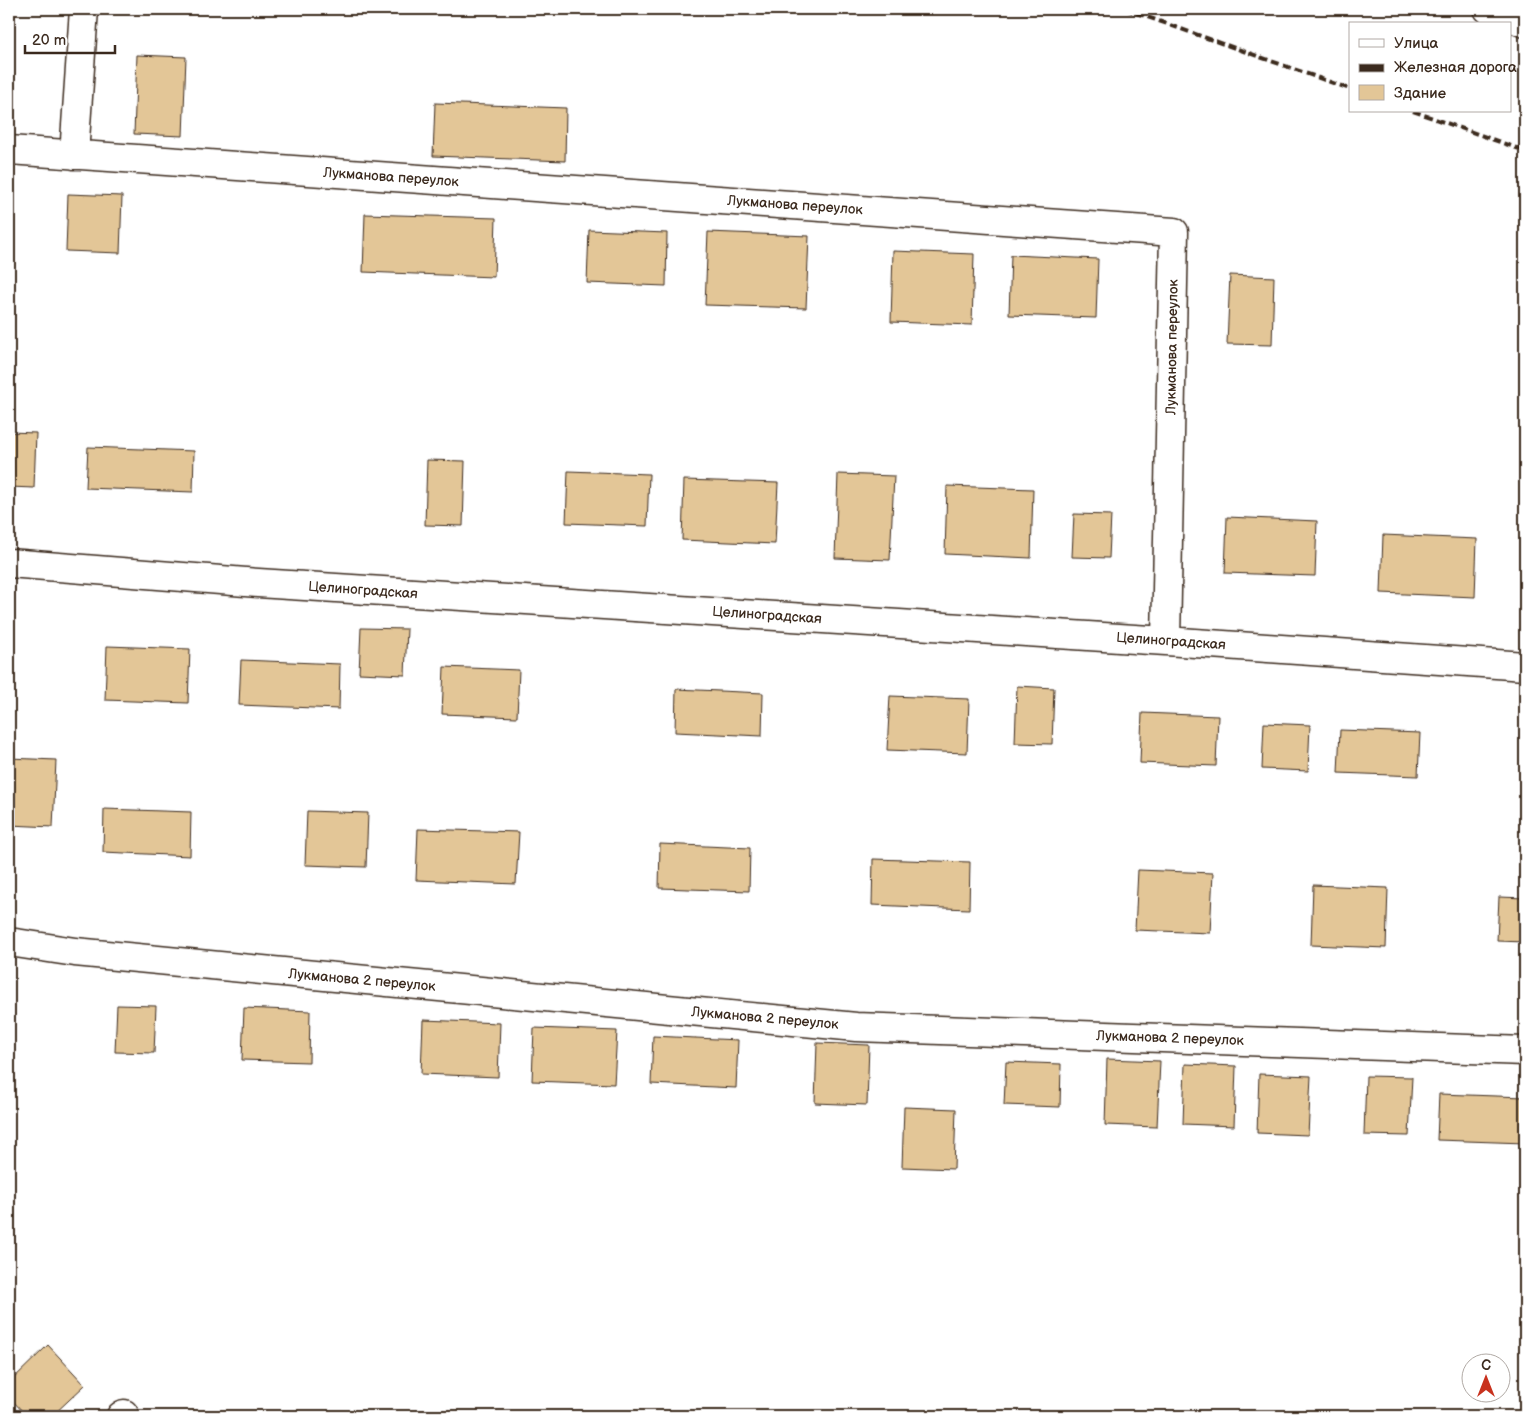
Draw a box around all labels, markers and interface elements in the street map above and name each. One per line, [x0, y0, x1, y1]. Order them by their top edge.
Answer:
scale bar [25, 22, 115, 54]
legend [1349, 22, 1512, 112]
text: 20 m [32, 31, 66, 50]
text: Улица [1394, 34, 1439, 53]
text: Железная дорога [1394, 58, 1517, 77]
text: Здание [1394, 84, 1446, 103]
street label: Лукманова переулок [322, 164, 460, 190]
street label: Лукманова переулок [726, 192, 864, 218]
street label: Лукманова переулок [1162, 278, 1182, 416]
street label: Целиноградская [308, 578, 419, 602]
street label: Целиноградская [712, 603, 823, 627]
street label: Целиноградская [1116, 629, 1227, 653]
street label: Лукманова 2 переулок [287, 965, 437, 995]
street label: Лукманова 2 переулок [690, 1003, 840, 1033]
street label: Лукманова 2 переулок [1095, 1027, 1245, 1049]
north arrow [1462, 1352, 1512, 1402]
text: С [1481, 1357, 1491, 1374]

